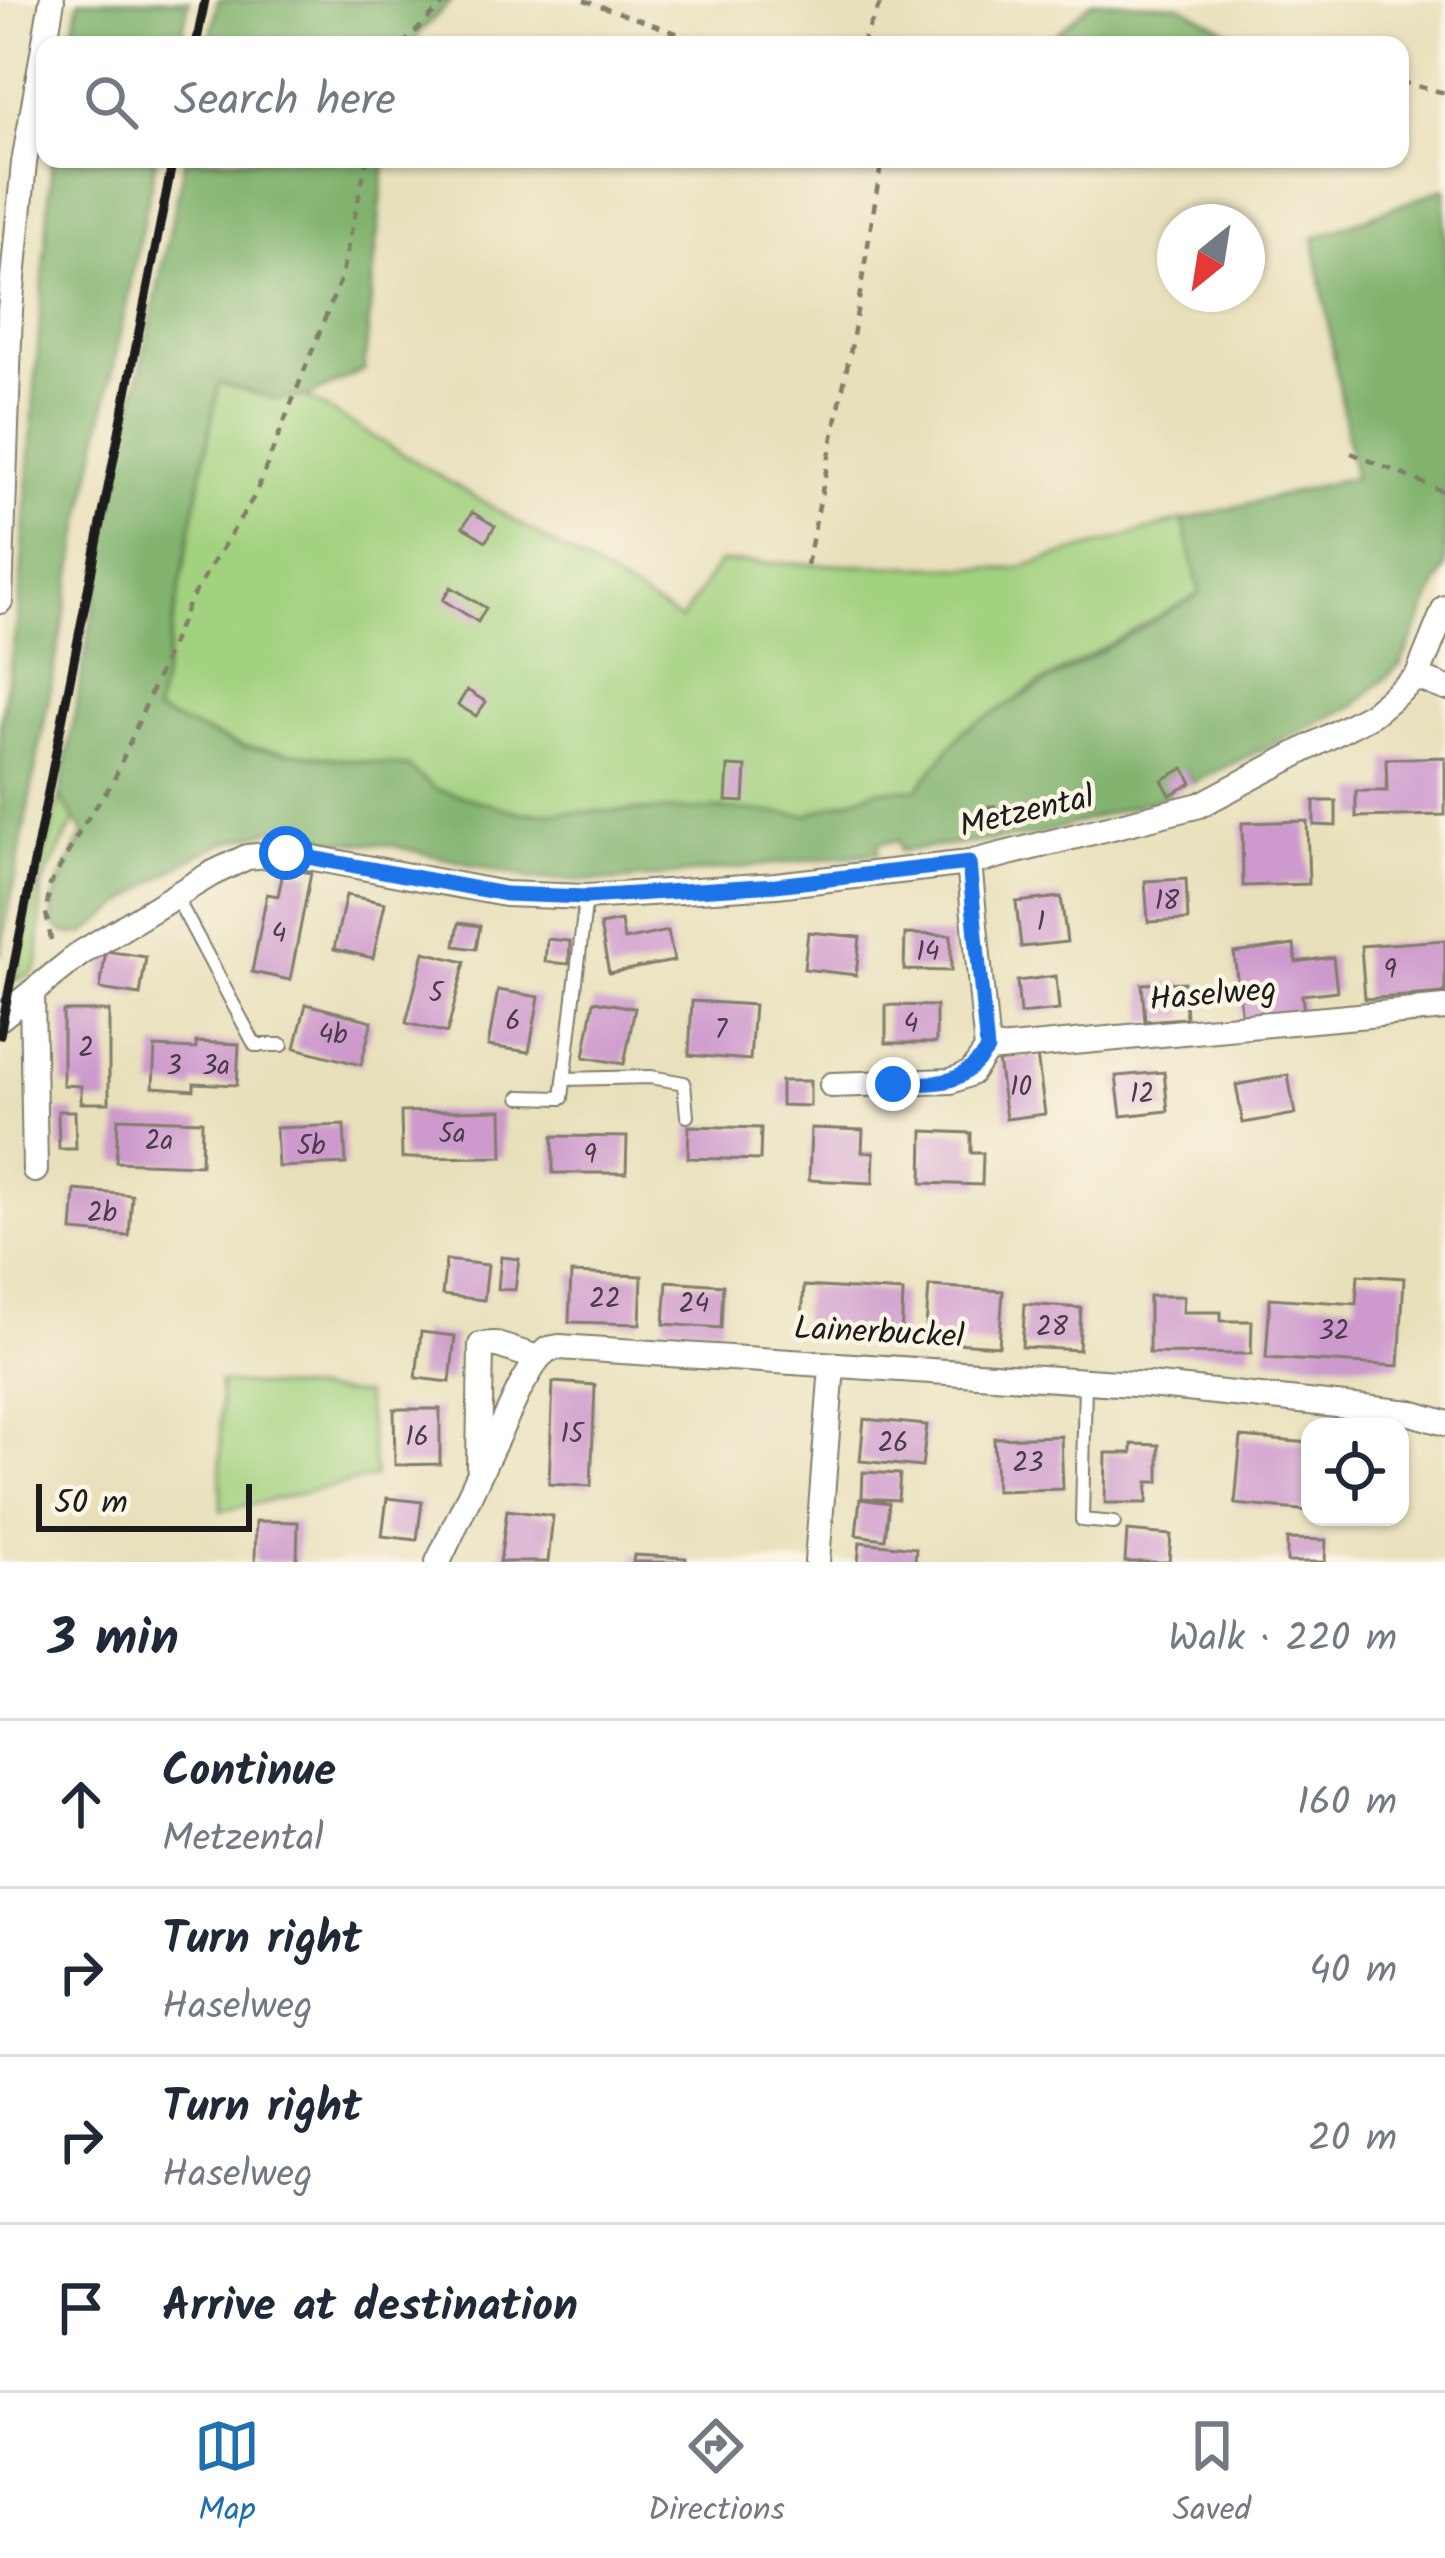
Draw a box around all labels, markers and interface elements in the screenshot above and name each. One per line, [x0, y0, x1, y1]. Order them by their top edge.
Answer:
search box [36, 36, 1409, 168]
text: Search here [174, 66, 396, 138]
icon: search [78, 69, 144, 135]
north arrow [1157, 204, 1265, 312]
street label: Metzental [954, 772, 1100, 854]
route start [259, 826, 313, 880]
house number: 18 [1155, 880, 1180, 923]
house number: 1 [1037, 901, 1045, 944]
house number: 4 [272, 913, 286, 956]
house number: 14 [916, 931, 940, 974]
house number: 9 [1383, 949, 1397, 992]
street label: Haselweg [1147, 964, 1279, 1028]
house number: 5 [429, 972, 445, 1015]
house number: 6 [505, 1000, 521, 1043]
house number: 4 [904, 1003, 918, 1046]
house number: 7 [715, 1009, 729, 1052]
house number: 4b [318, 1014, 348, 1057]
house number: 2 [78, 1027, 94, 1070]
house number: 3 [166, 1045, 182, 1088]
house number: 3a [202, 1045, 230, 1088]
route end [866, 1057, 920, 1111]
house number: 10 [1010, 1066, 1032, 1109]
house number: 12 [1130, 1073, 1154, 1116]
house number: 5a [438, 1113, 466, 1156]
house number: 2a [145, 1120, 173, 1163]
house number: 5b [297, 1125, 325, 1168]
house number: 9 [583, 1134, 597, 1177]
house number: 2b [87, 1192, 117, 1235]
house number: 22 [589, 1278, 621, 1321]
house number: 24 [679, 1283, 709, 1326]
street label: Lainerbuckel [792, 1303, 966, 1365]
house number: 28 [1036, 1306, 1069, 1349]
house number: 32 [1318, 1310, 1350, 1353]
house number: 15 [561, 1413, 585, 1456]
house number: 16 [405, 1416, 429, 1459]
map controls [1301, 1418, 1409, 1526]
button: locate [1301, 1418, 1409, 1526]
house number: 26 [878, 1422, 908, 1465]
house number: 23 [1012, 1442, 1044, 1485]
scale bar [36, 1478, 252, 1531]
text: 50 m [54, 1478, 128, 1531]
text: 3 min [48, 1600, 179, 1681]
text: Walk · 220 m [1168, 1609, 1397, 1671]
text: Continue [162, 1737, 336, 1809]
icon: ahead [48, 1771, 114, 1837]
text: 160 m [1297, 1773, 1397, 1835]
text: Metzental [162, 1809, 324, 1871]
text: Turn right [162, 1905, 362, 1977]
icon: right [48, 1939, 114, 2005]
text: 40 m [1309, 1941, 1397, 2003]
text: Haselweg [162, 1977, 312, 2039]
text: Turn right [162, 2073, 362, 2145]
icon: right [48, 2107, 114, 2173]
text: 20 m [1308, 2109, 1397, 2171]
text: Haselweg [162, 2145, 312, 2207]
text: Arrive at destination [162, 2272, 578, 2344]
icon: arrive [48, 2275, 114, 2341]
tab: Map [194, 2413, 260, 2538]
tab: Directions [648, 2413, 785, 2538]
tab: Saved [1173, 2413, 1251, 2538]

